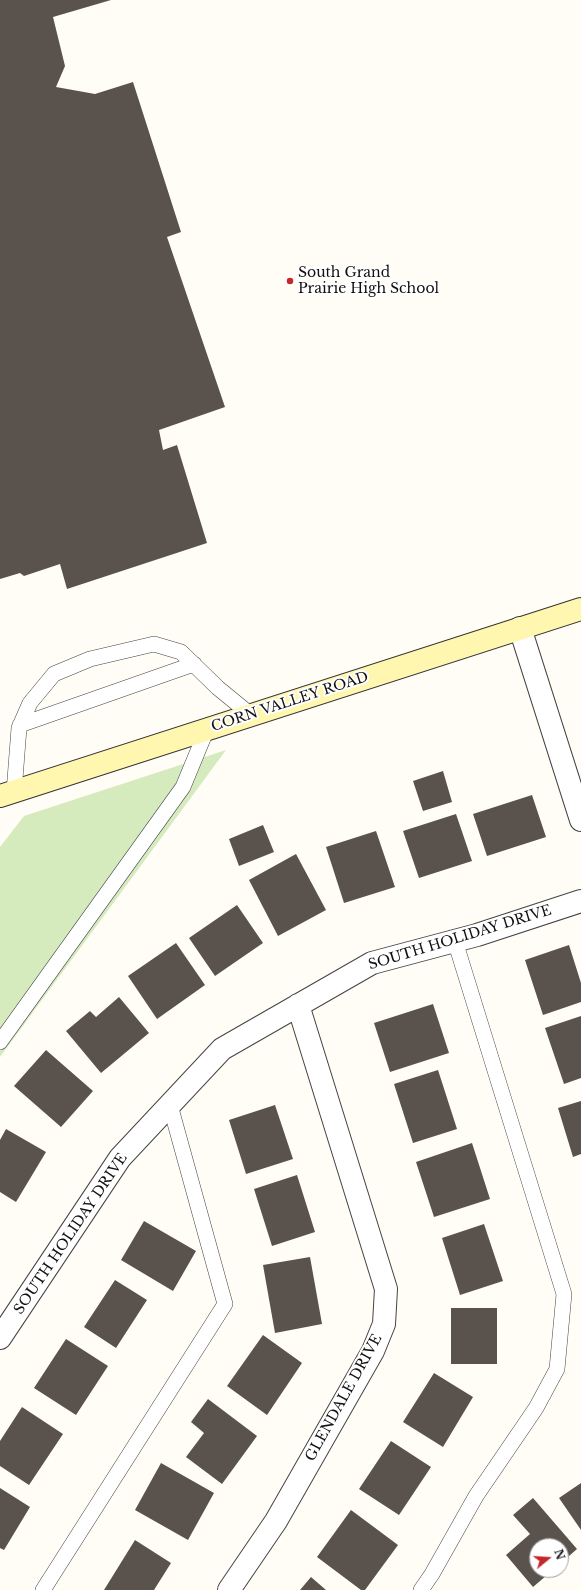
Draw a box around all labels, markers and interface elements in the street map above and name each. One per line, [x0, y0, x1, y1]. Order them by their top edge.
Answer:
place label: South Grand Prairie High School [298, 265, 439, 298]
marker: South Grand Prairie High School [285, 276, 295, 286]
street label: CORN VALLEY ROAD [209, 669, 371, 735]
street label: SOUTH HOLIDAY DRIVE [366, 902, 554, 974]
street label: SOUTH HOLIDAY DRIVE [11, 1150, 131, 1318]
street label: GLENDALE DRIVE [302, 1332, 386, 1464]
north arrow [529, 1538, 569, 1578]
text: N [551, 1548, 568, 1562]

